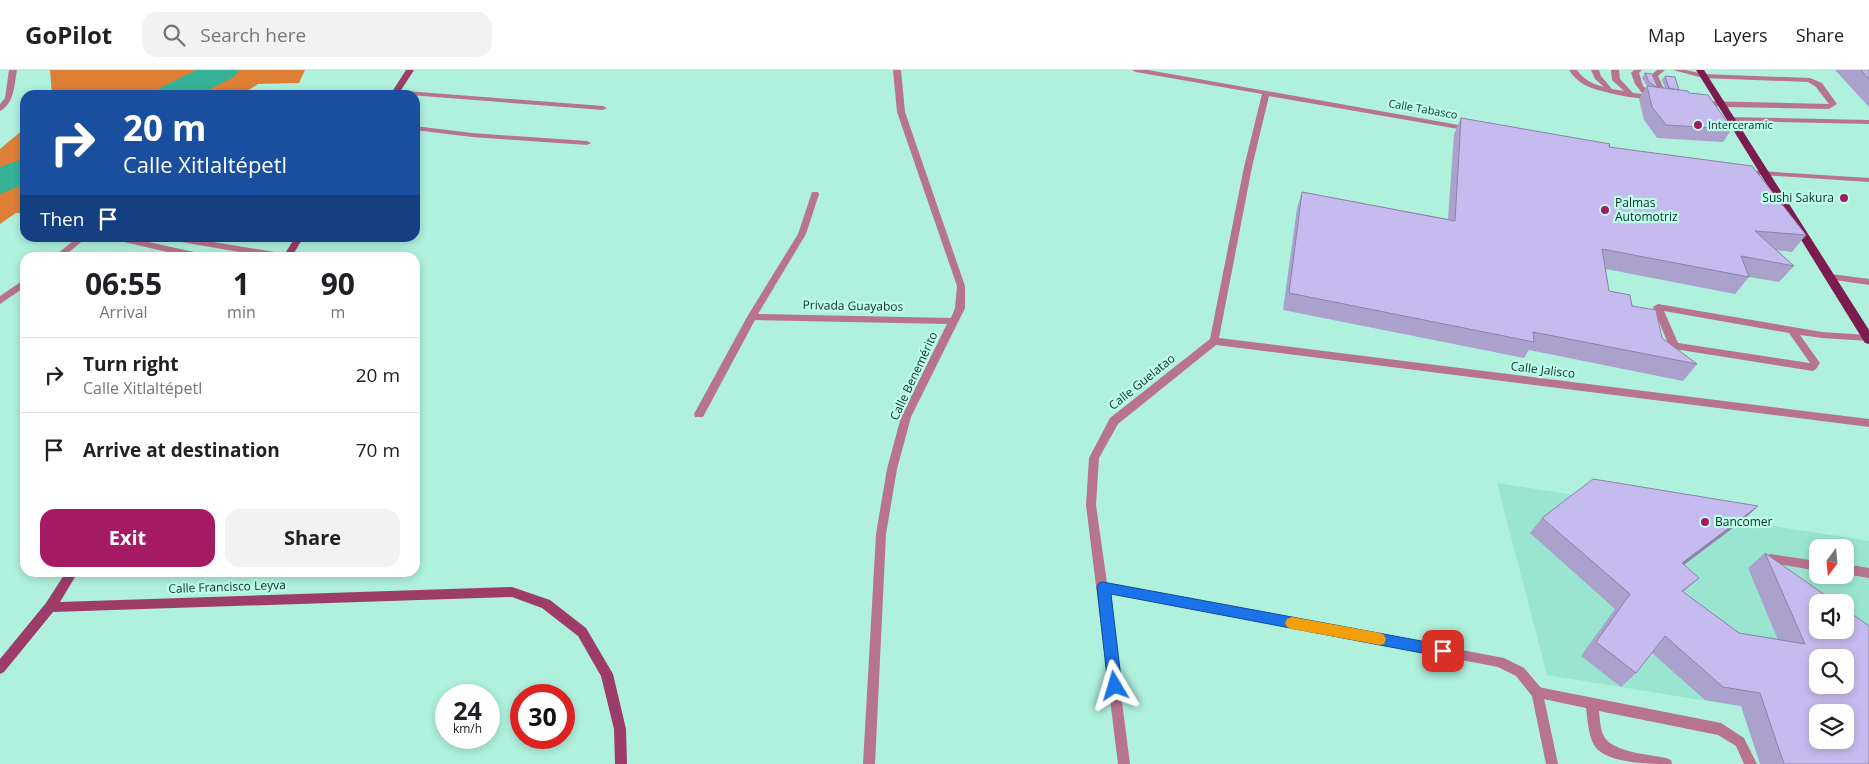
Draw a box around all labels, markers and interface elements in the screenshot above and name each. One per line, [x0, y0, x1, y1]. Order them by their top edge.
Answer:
search box [142, 12, 492, 57]
text: GoPilot [25, 18, 112, 51]
icon: search [160, 21, 188, 49]
text: Search here [200, 22, 306, 48]
text: Map [1648, 23, 1685, 47]
text: Layers [1713, 23, 1768, 47]
text: Share [1796, 23, 1844, 47]
street label: Calle Tabasco [1387, 95, 1459, 122]
text: 20 m [123, 104, 206, 151]
icon: right [40, 110, 105, 175]
place label: Interceramic [1708, 117, 1773, 132]
marker: Interceramic [1692, 119, 1704, 131]
text: Calle Xitlaltépetl [123, 149, 287, 179]
place label: Sushi Sakura [1762, 189, 1834, 206]
marker: Sushi Sakura [1838, 192, 1850, 204]
place label: Palmas Automotriz [1615, 194, 1678, 225]
marker: Palmas Automotriz [1599, 204, 1611, 216]
icon: arrive [94, 205, 122, 233]
text: Then [40, 206, 84, 232]
text: 06:55 [85, 263, 162, 304]
text: 1 [233, 263, 250, 304]
text: 90 [321, 263, 355, 304]
street label: Privada Guayabos [803, 296, 904, 315]
text: Arrival [99, 301, 148, 323]
text: min [227, 301, 256, 323]
text: m [330, 301, 345, 323]
street label: Calle Benemérito [886, 329, 942, 423]
street label: Calle Guelatao [1105, 350, 1178, 414]
text: Turn right [83, 351, 178, 377]
street label: Calle Jalisco [1510, 357, 1576, 382]
icon: right [40, 361, 68, 389]
text: 20 m [356, 362, 400, 388]
text: Calle Xitlaltépetl [83, 377, 202, 399]
icon: arrive [40, 436, 68, 464]
text: Arrive at destination [83, 437, 280, 463]
text: 70 m [356, 437, 400, 463]
button: Exit [40, 509, 215, 567]
button: Share [225, 509, 400, 567]
place label: Bancomer [1715, 513, 1773, 530]
marker: Bancomer [1699, 516, 1711, 528]
north arrow [1809, 539, 1854, 584]
map controls [1809, 539, 1854, 749]
street label: Calle Francisco Leyva [168, 576, 286, 597]
button: sound [1809, 594, 1854, 639]
pin [1422, 630, 1464, 672]
icon: arrive [1429, 637, 1457, 665]
button: search [1809, 649, 1854, 694]
position arrow [1088, 659, 1140, 711]
speed limit sign: 30 [510, 684, 575, 749]
text: 24 [453, 693, 482, 727]
button: layers [1809, 704, 1854, 749]
text: km/h [453, 720, 482, 737]

